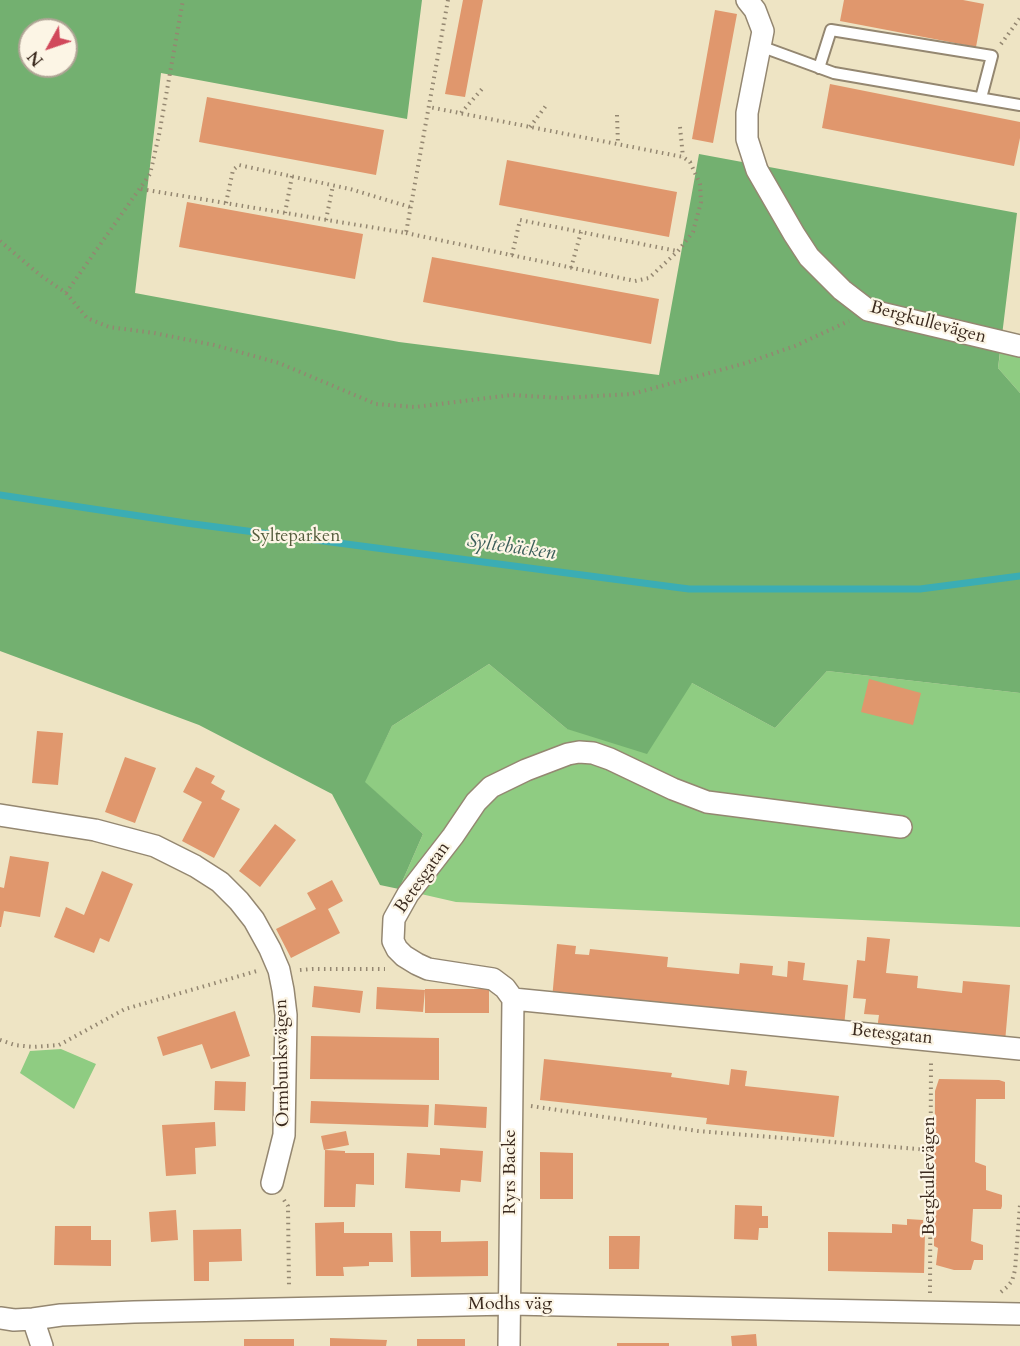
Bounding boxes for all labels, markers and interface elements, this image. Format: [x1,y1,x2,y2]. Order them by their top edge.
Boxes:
north arrow [18,18,78,78]
text: N [23,46,49,71]
street label: Bergkullevägen [868,297,988,349]
park label: Sylteparken [252,526,340,548]
water label: Syltebäcken [465,530,557,566]
street label: Betesgatan [391,838,455,918]
street label: Ormbunksvägen [271,999,295,1127]
street label: Betesgatan [850,1020,934,1050]
street label: Bergkullevägen [919,1116,941,1236]
street label: Ryrs Backe [500,1129,522,1215]
street label: Modhs väg [468,1294,552,1316]

